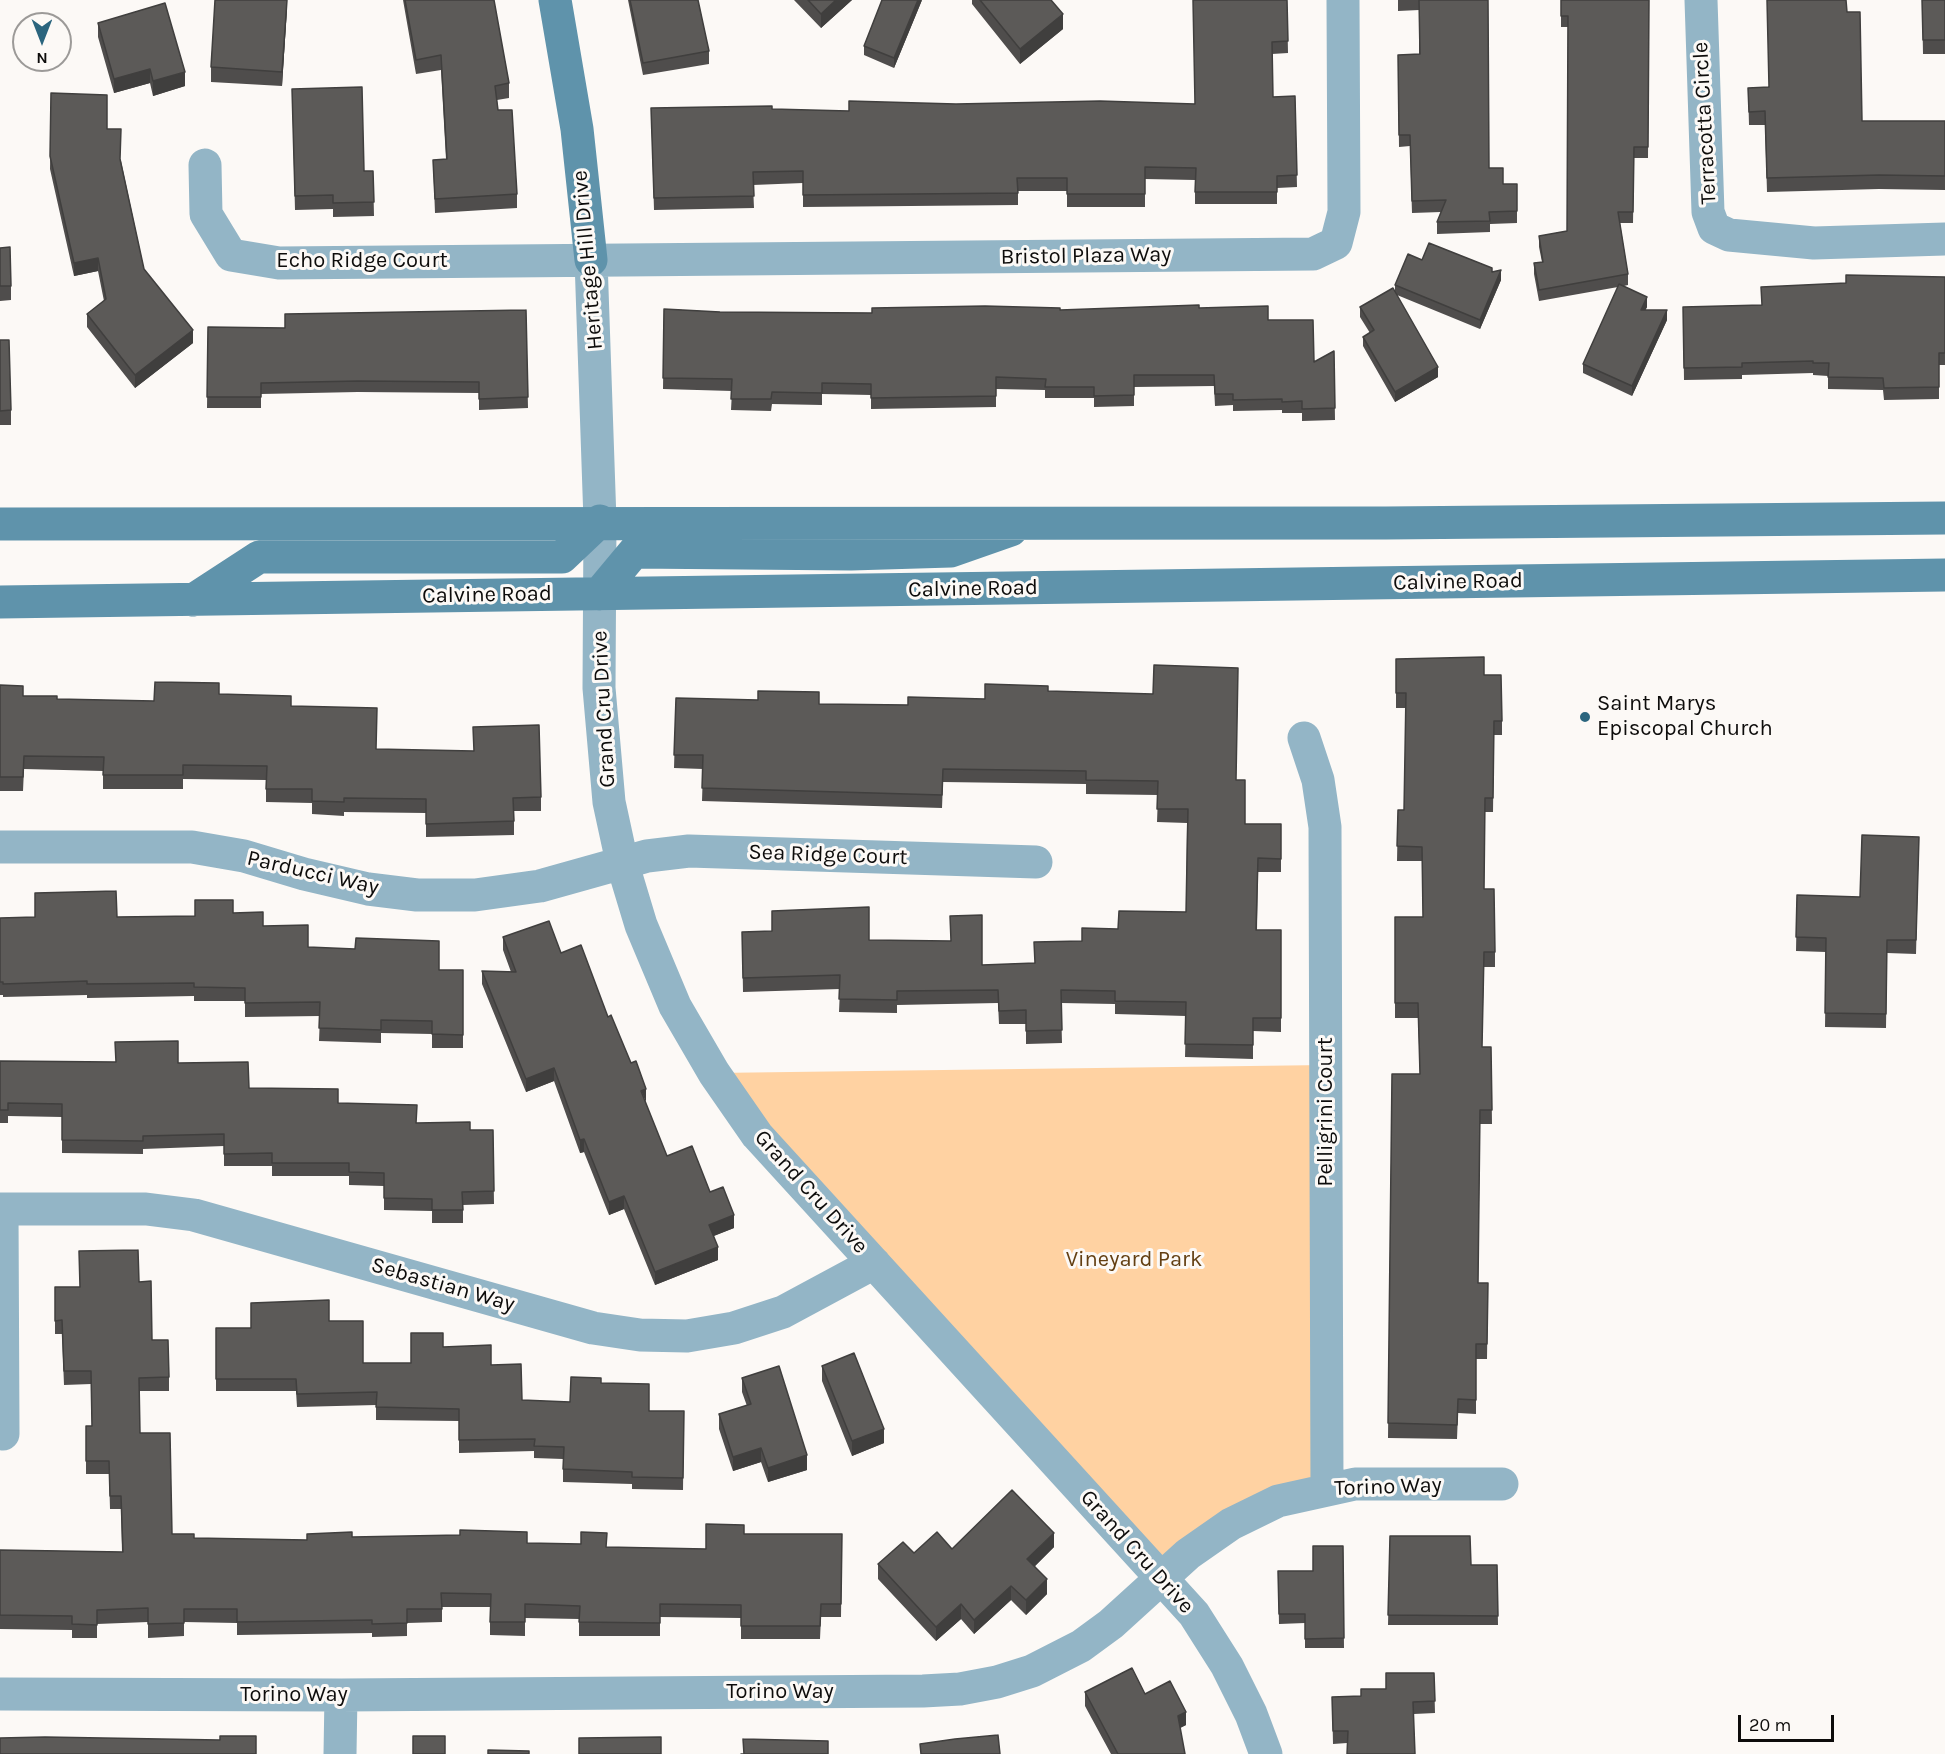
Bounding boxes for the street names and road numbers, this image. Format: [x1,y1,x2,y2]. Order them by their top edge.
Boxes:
street label: Terracotta Circle [1688,41,1722,205]
street label: Heritage Hill Drive [567,169,609,351]
street label: Bristol Plaza Way [1000,241,1172,271]
street label: Echo Ridge Court [276,248,448,274]
street label: Calvine Road [1393,568,1523,596]
street label: Calvine Road [908,575,1038,603]
street label: Calvine Road [422,581,552,609]
street label: Grand Cru Drive [587,630,621,788]
street label: Sea Ridge Court [748,839,908,871]
street label: Parducci Way [245,845,381,901]
street label: Pelligrini Court [1313,1037,1339,1187]
street label: Grand Cru Drive [749,1125,873,1259]
street label: Sebastian Way [368,1252,518,1318]
street label: Torino Way [1334,1472,1442,1502]
street label: Grand Cru Drive [1075,1485,1199,1619]
street label: Torino Way [726,1679,834,1705]
street label: Torino Way [240,1682,348,1708]

